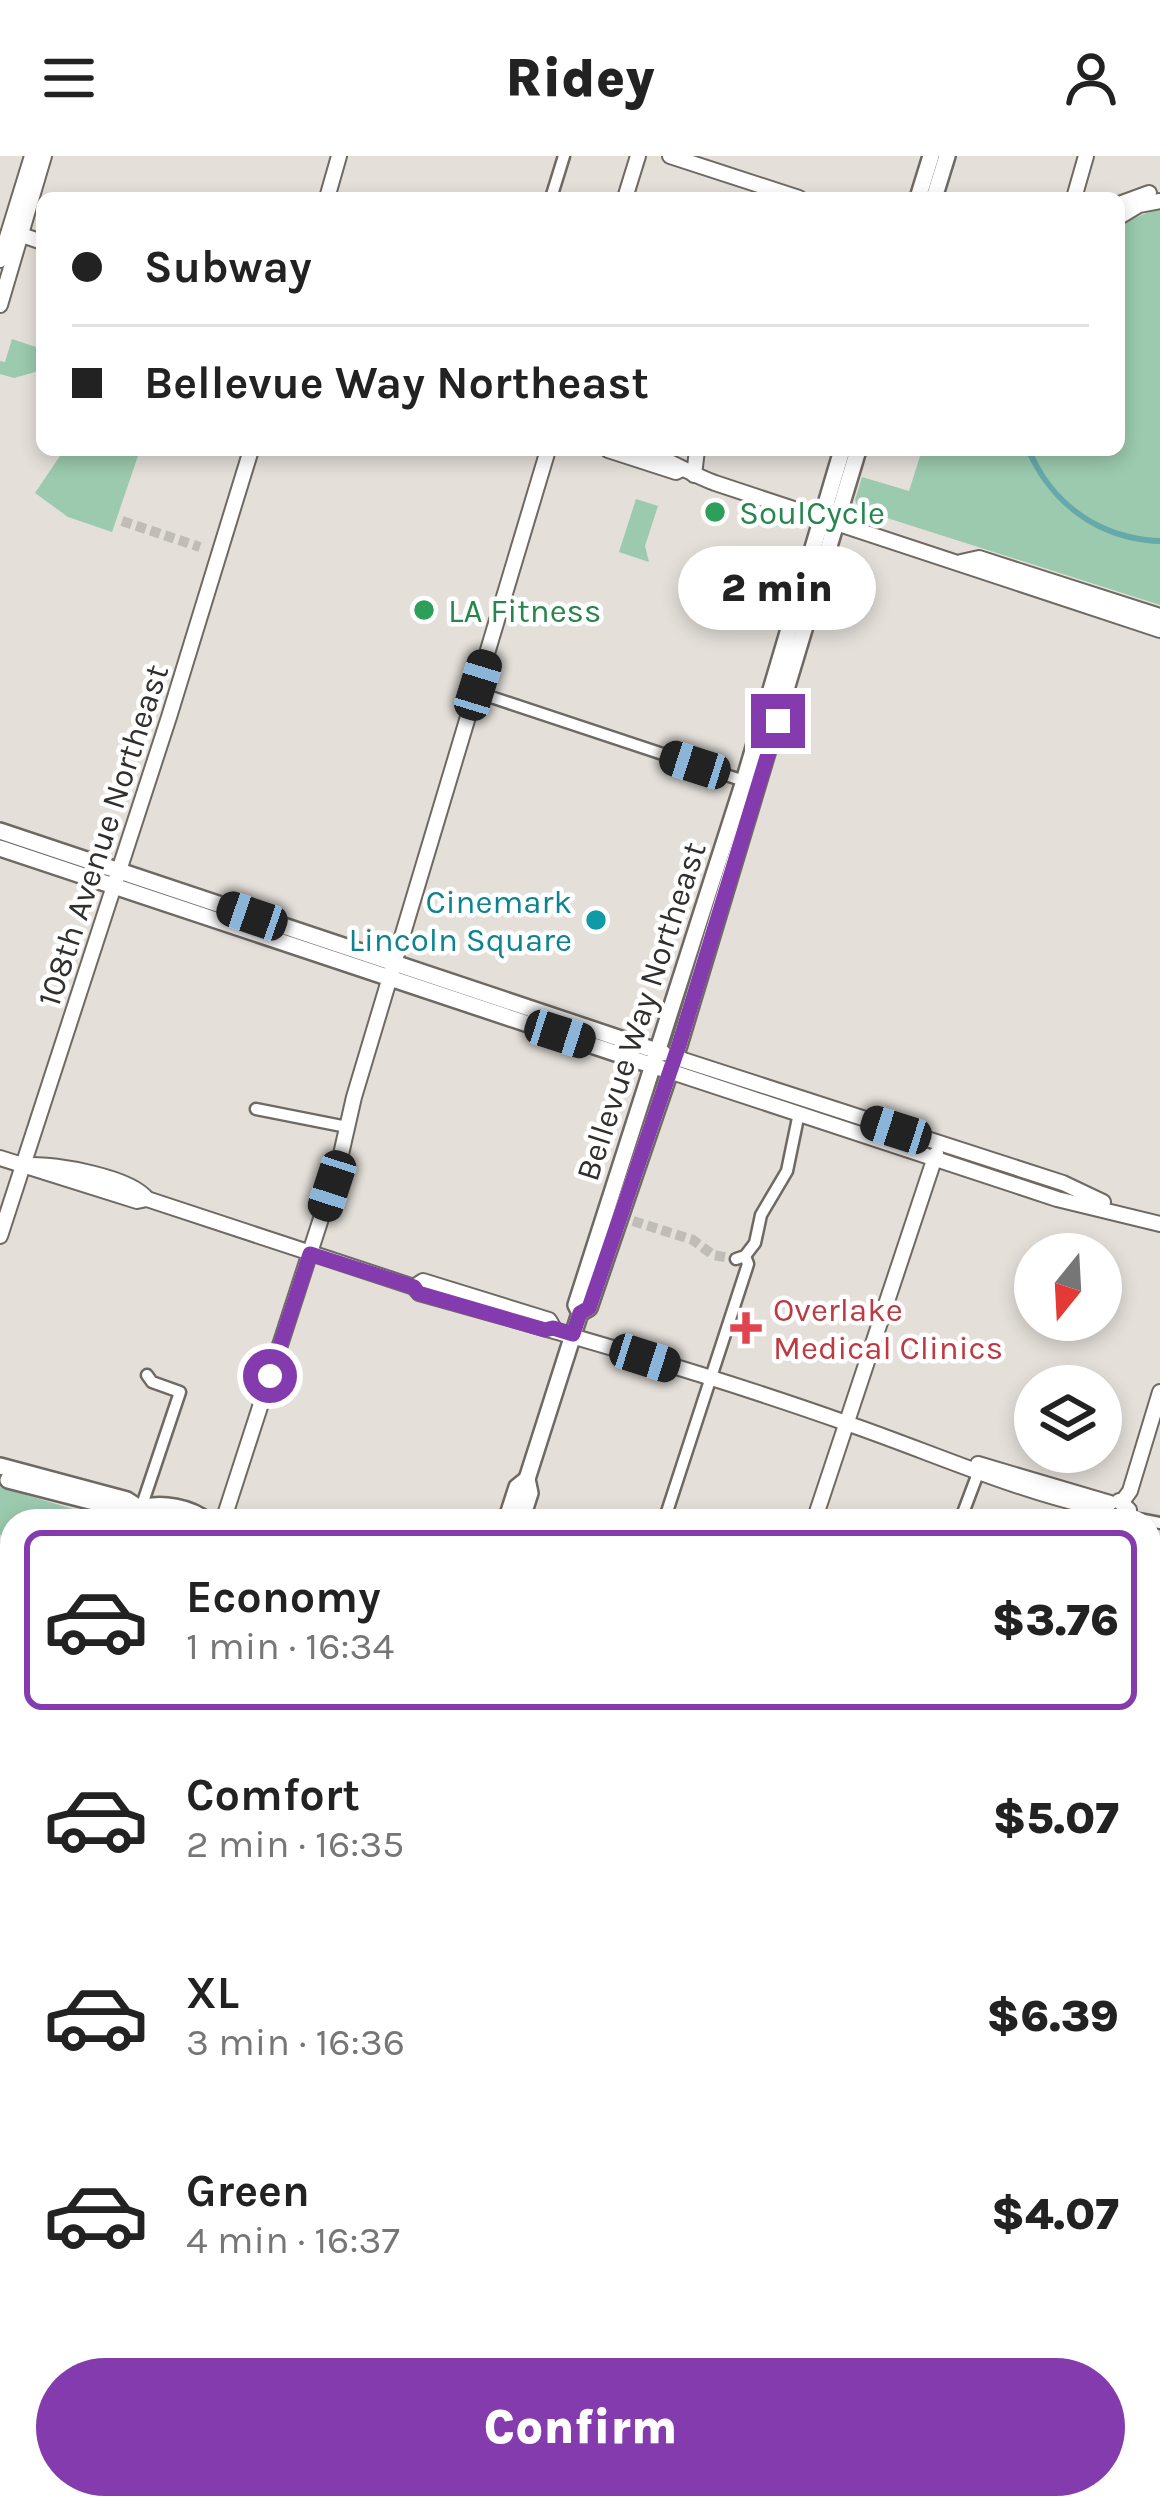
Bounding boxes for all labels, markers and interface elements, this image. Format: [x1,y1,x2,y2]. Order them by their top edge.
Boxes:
icon: menu [36,45,102,111]
icon: person [1058,45,1124,111]
text: Ridey [505,46,655,110]
text: Subway [144,241,312,293]
text: Bellevue Way Northeast [144,357,649,409]
place label: SoulCycle [739,494,885,532]
marker: SoulCycle [702,499,728,525]
callout: 2 min [679,547,877,631]
text: 2 min [721,565,833,611]
place label: LA Fitness [448,592,601,630]
marker: LA Fitness [411,597,437,623]
car [450,645,506,725]
street label: 108th Avenue Northeast [30,660,176,1011]
route end [751,694,805,748]
car [655,737,735,793]
street label: Bellevue Way Northeast [568,837,714,1185]
place label: Cinemark Lincoln Square [349,883,572,959]
car [212,887,292,945]
marker: Cinemark Lincoln Square [583,907,609,933]
car [520,1006,600,1062]
car [856,1102,936,1158]
car [304,1146,360,1226]
north arrow [1014,1233,1122,1341]
map controls [1014,1233,1122,1473]
place label: Overlake Medical Clinics [773,1291,1003,1367]
marker: Overlake Medical Clinics [730,1312,762,1344]
car [605,1330,685,1386]
route start [243,1349,297,1403]
button: layers [1014,1365,1122,1473]
icon: car [42,1566,150,1674]
text: Economy [186,1571,381,1623]
text: $3.76 [992,1594,1119,1646]
text: 1 min · 16:34 [186,1623,394,1669]
icon: car [42,1764,150,1872]
text: Comfort [186,1769,360,1821]
text: $5.07 [993,1792,1119,1844]
text: 2 min · 16:35 [186,1821,404,1867]
icon: car [42,1962,150,2070]
text: XL [186,1967,239,2019]
text: $6.39 [987,1990,1119,2042]
text: 3 min · 16:36 [186,2019,405,2065]
icon: car [42,2160,150,2268]
text: Green [186,2165,310,2217]
text: $4.07 [991,2188,1119,2240]
text: 4 min · 16:37 [186,2217,400,2263]
button: Confirm [36,2358,1125,2496]

